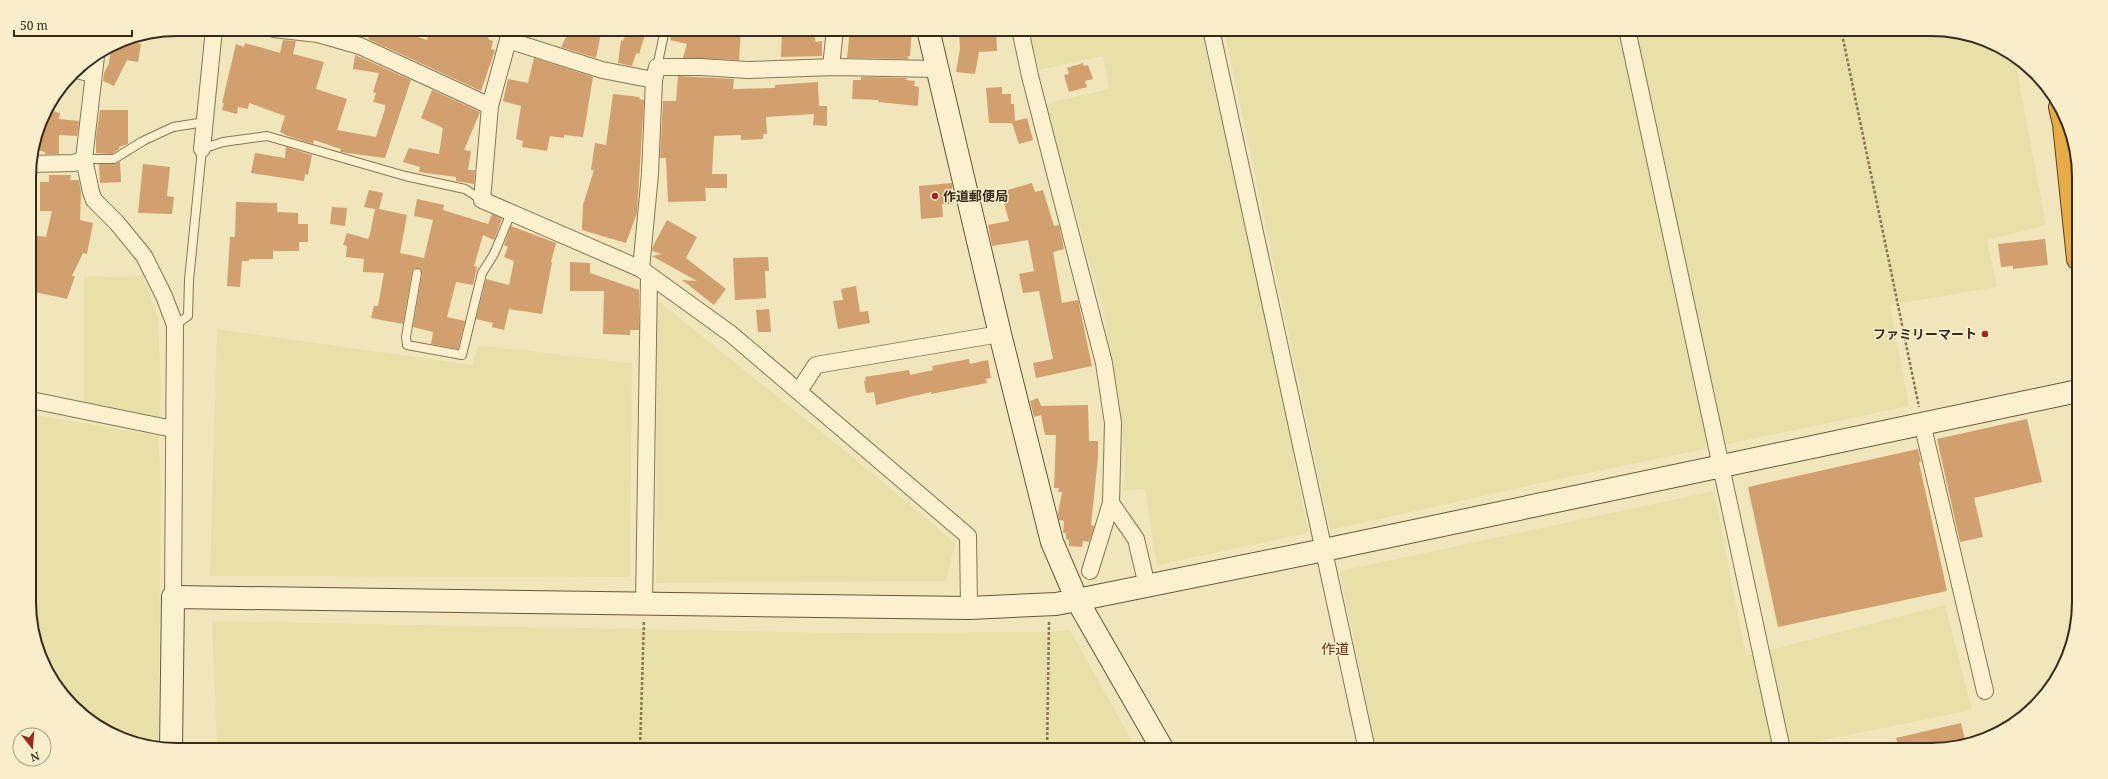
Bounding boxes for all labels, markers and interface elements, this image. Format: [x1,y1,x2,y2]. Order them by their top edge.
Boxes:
scale bar [14,12,132,38]
text: 50 m [20,17,48,34]
place label: 作道郵便局 [943,187,1008,205]
marker: 作道郵便局 [930,191,940,201]
place label: ファミリーマート [1873,325,1977,343]
marker: ファミリーマート [1980,329,1990,339]
district label: 作道 [1321,639,1349,658]
north arrow [12,727,52,767]
text: N [28,749,41,766]

